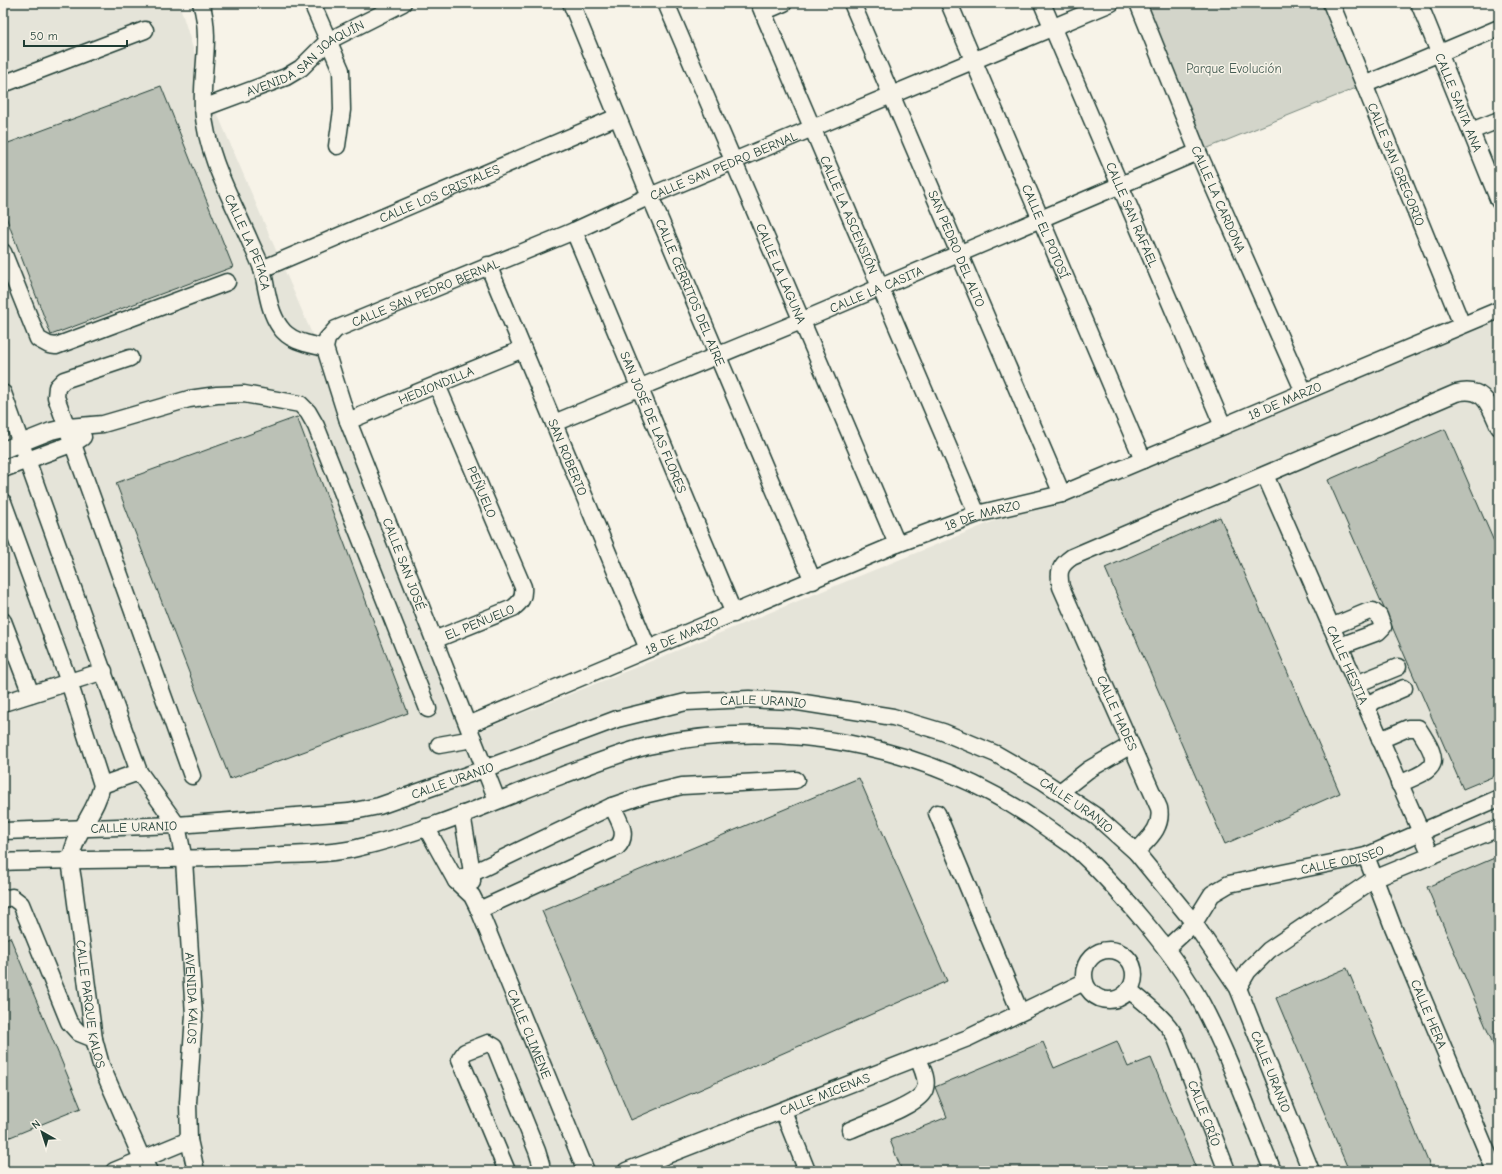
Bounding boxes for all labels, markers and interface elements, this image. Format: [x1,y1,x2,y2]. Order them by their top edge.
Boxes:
street label: AVENIDA SAN JOAQUÍN [244,17,366,99]
scale bar [24,22,127,48]
text: 50 m [30,29,58,43]
street label: CALLE SANTA ANA [1432,51,1486,154]
park label: Parque Evolución [1186,61,1282,76]
street label: CALLE SAN GREGORIO [1365,100,1428,228]
street label: CALLE SAN PEDRO BERNAL [647,128,800,203]
street label: CALLE LA CARDONA [1189,143,1249,255]
street label: CALLE LA ASCENSIÓN [817,153,881,276]
street label: CALLE SAN RAFAEL [1103,160,1162,270]
street label: CALLE LOS CRISTALES [377,161,502,225]
street label: CALLE EL POTOSÍ [1019,182,1073,281]
street label: SAN PEDRO DEL ALTO [925,188,989,309]
street label: CALLE LA PETACA [222,192,274,292]
street label: CALLE CERRITOS DEL AIRE [653,216,729,368]
street label: CALLE LA LAGUNA [753,221,810,326]
street label: CALLE SAN PEDRO BERNAL [349,255,502,329]
street label: CALLE LA CASITA [827,262,926,315]
street label: SAN JOSÉ DE LAS FLORES [618,349,690,495]
street label: HEDIONDILLA [396,362,476,407]
street label: 18 DE MARZO [1246,378,1324,422]
street label: SAN ROBERTO [545,416,591,498]
street label: PEÑUELO [464,463,501,520]
street label: 18 DE MARZO [942,497,1022,533]
street label: CALLE SAN JOSÉ [379,515,429,612]
street label: EL PEÑUELO [442,601,516,642]
street label: 18 DE MARZO [643,613,721,657]
street label: CALLE HESTIA [1324,623,1372,707]
street label: CALLE HADES [1094,673,1140,753]
street label: CALLE URANIO [720,691,808,711]
street label: CALLE URANIO [409,759,496,802]
street label: CALLE URANIO [1037,774,1117,836]
street label: CALLE URANIO [90,817,177,835]
street label: CALLE ODISEO [1299,842,1386,877]
street label: CALLE PARQUE KALOS [73,939,109,1070]
street label: AVENIDA KALOS [182,952,202,1045]
street label: CALLE HERA [1408,977,1450,1051]
street label: CALLE CLIMENE [505,987,555,1081]
street label: CALLE URANIO [1248,1028,1294,1114]
street label: CALLE MICENAS [777,1069,872,1118]
street label: CALLE CRÍO [1185,1078,1224,1148]
north arrow [22,1112,62,1152]
text: N [29,1117,43,1132]

